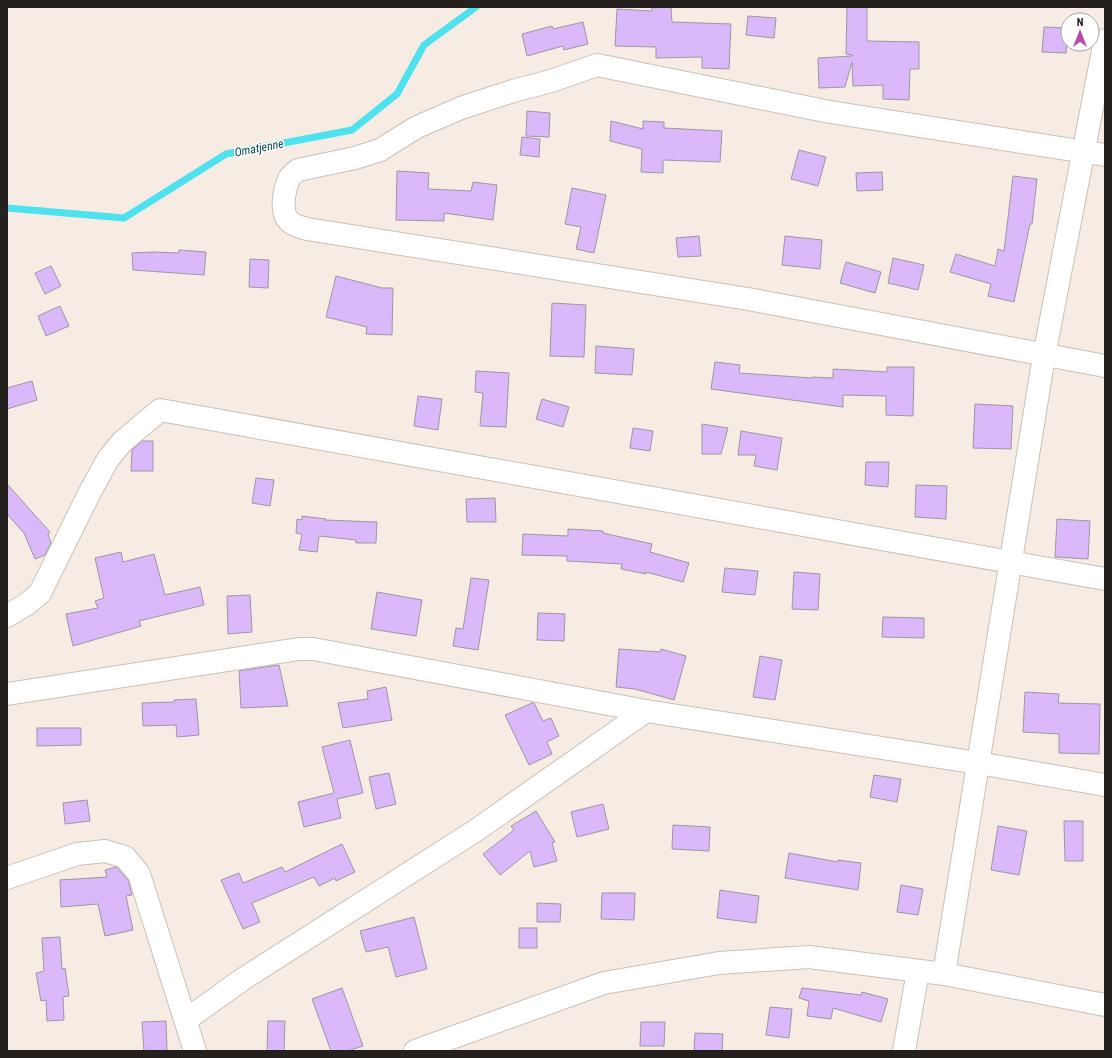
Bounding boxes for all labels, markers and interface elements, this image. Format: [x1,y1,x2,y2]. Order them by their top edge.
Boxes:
north arrow [1060,12,1100,52]
text: N [1077,16,1084,29]
water label: Omatjenne [233,136,285,160]

